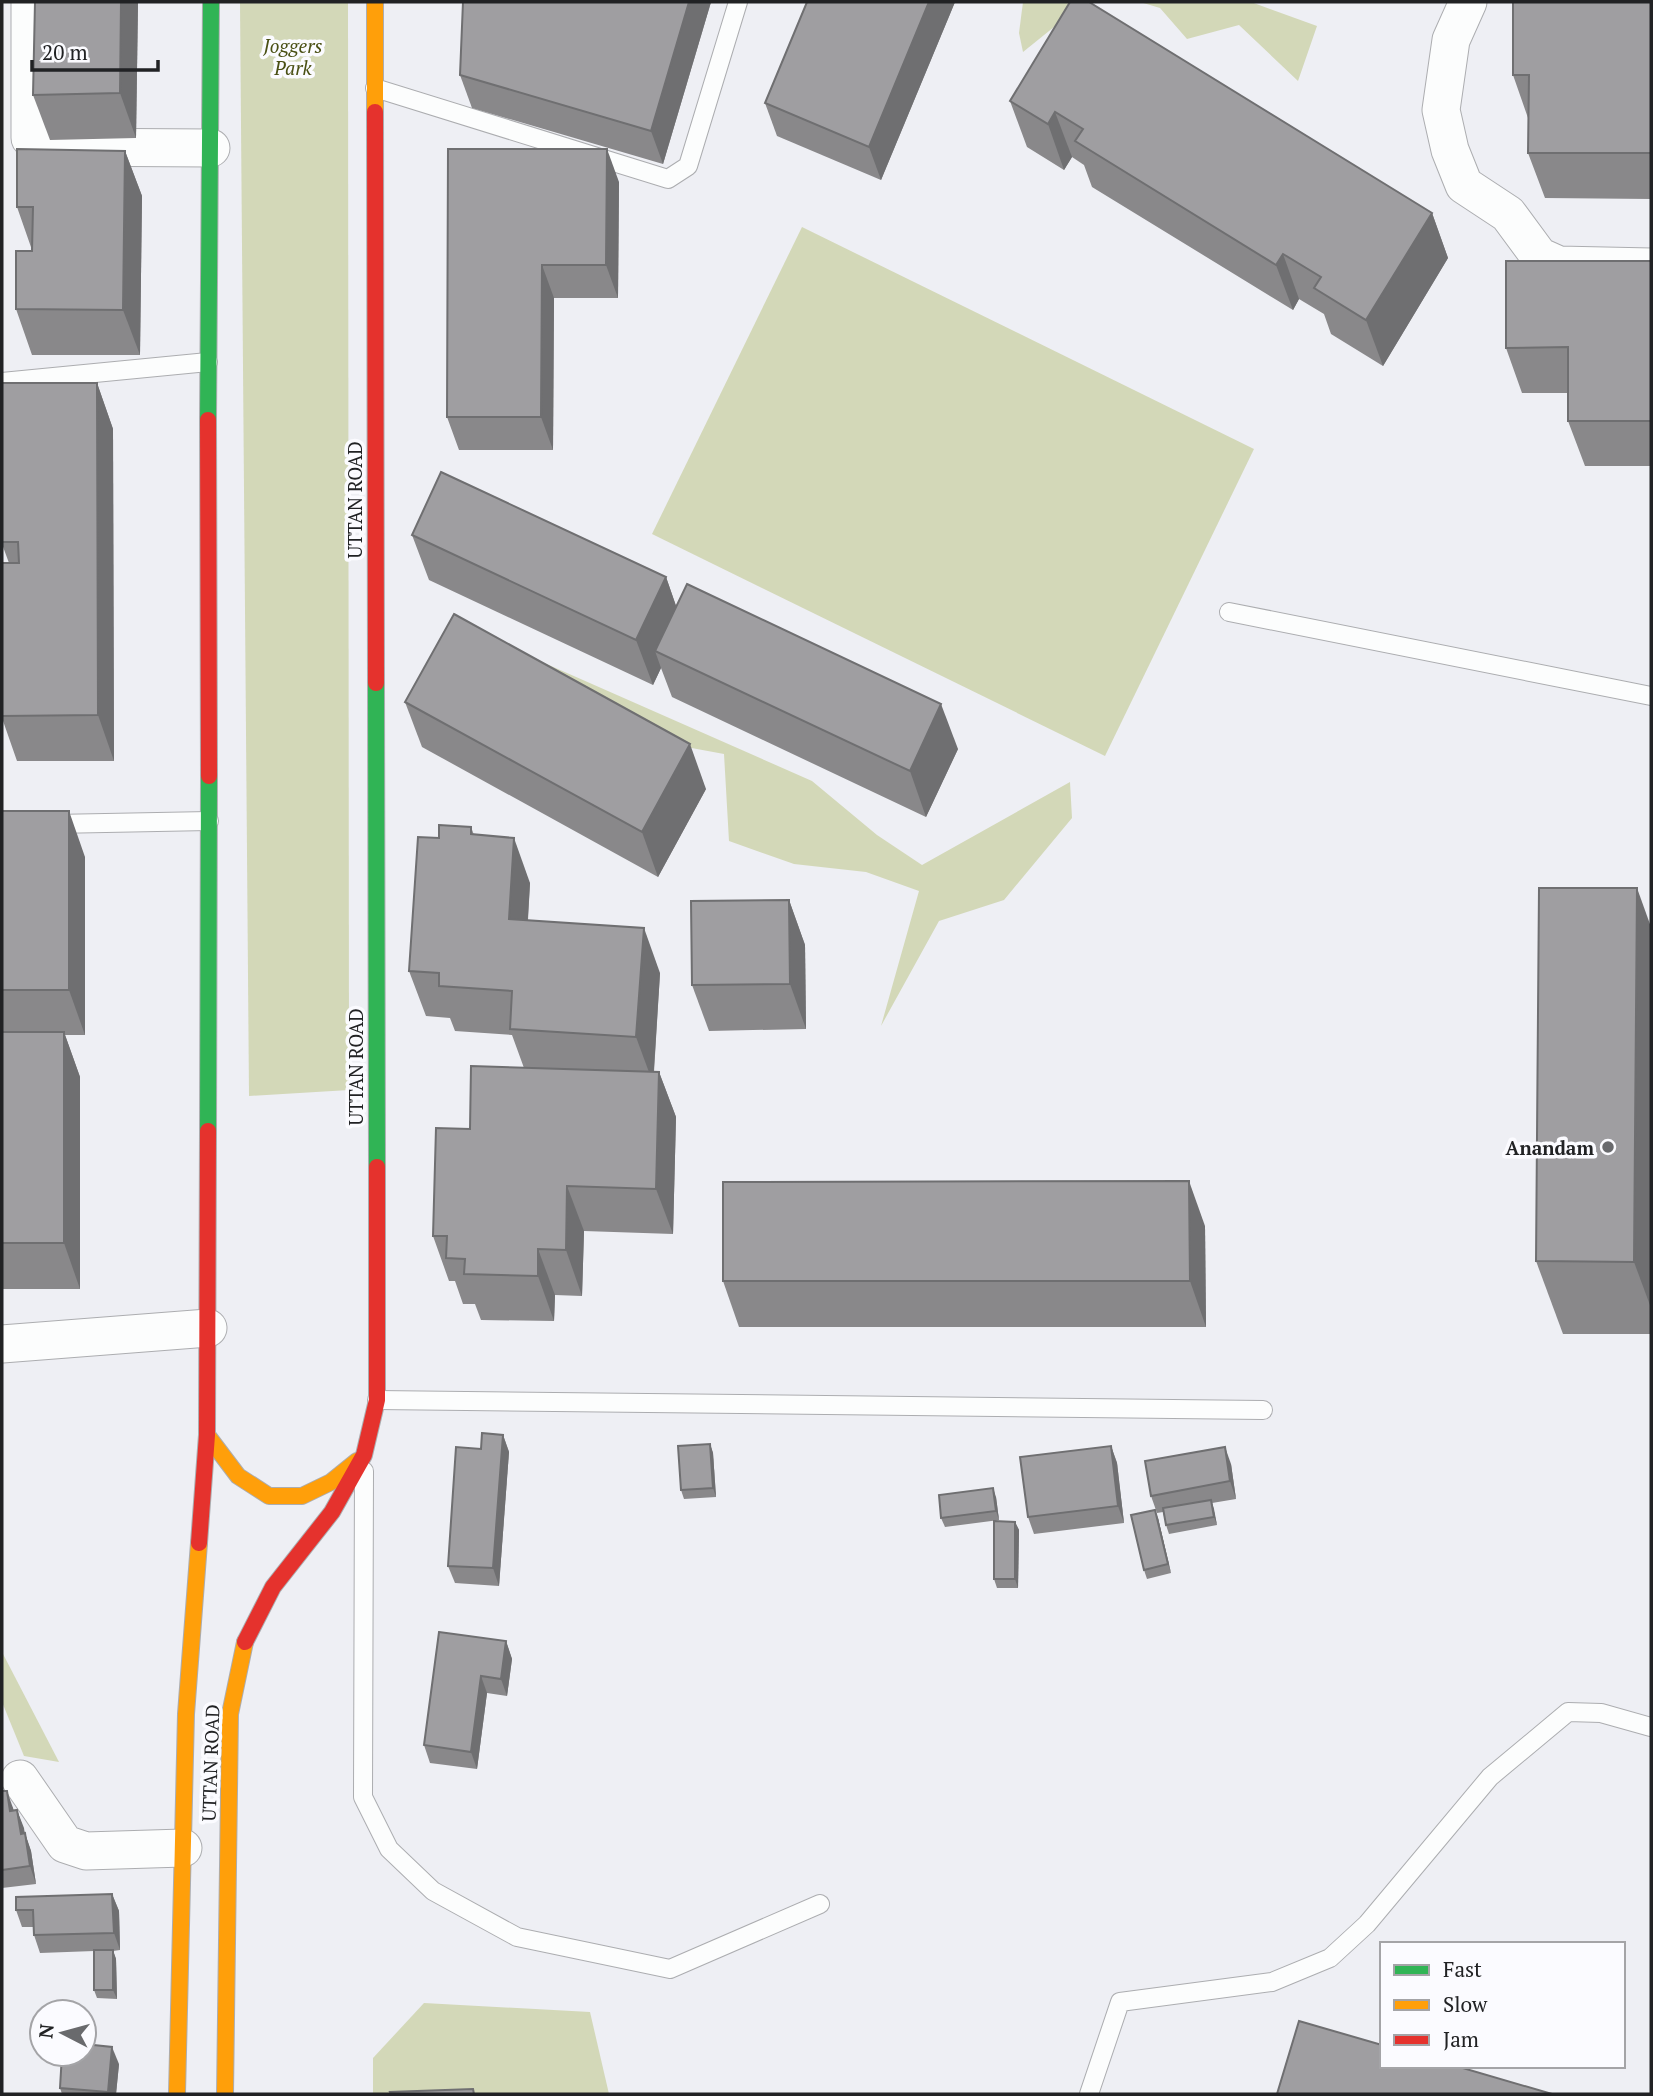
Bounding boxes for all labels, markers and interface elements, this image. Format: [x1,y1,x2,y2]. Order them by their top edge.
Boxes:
scale bar [32,28,158,72]
park label: Joggers Park [263,33,323,80]
text: 20 m [42,38,88,66]
street label: UTTAN ROAD [342,441,367,559]
street label: UTTAN ROAD [343,1008,368,1126]
place label: Anandam [1506,1135,1594,1160]
marker: Anandam [1600,1139,1616,1155]
street label: UTTAN ROAD [195,1704,225,1822]
legend [1380,1942,1625,2068]
text: Fast [1443,1955,1482,1983]
text: Slow [1443,1990,1488,2018]
north arrow [28,1998,98,2068]
text: N [32,2022,59,2040]
text: Jam [1443,2025,1479,2053]

